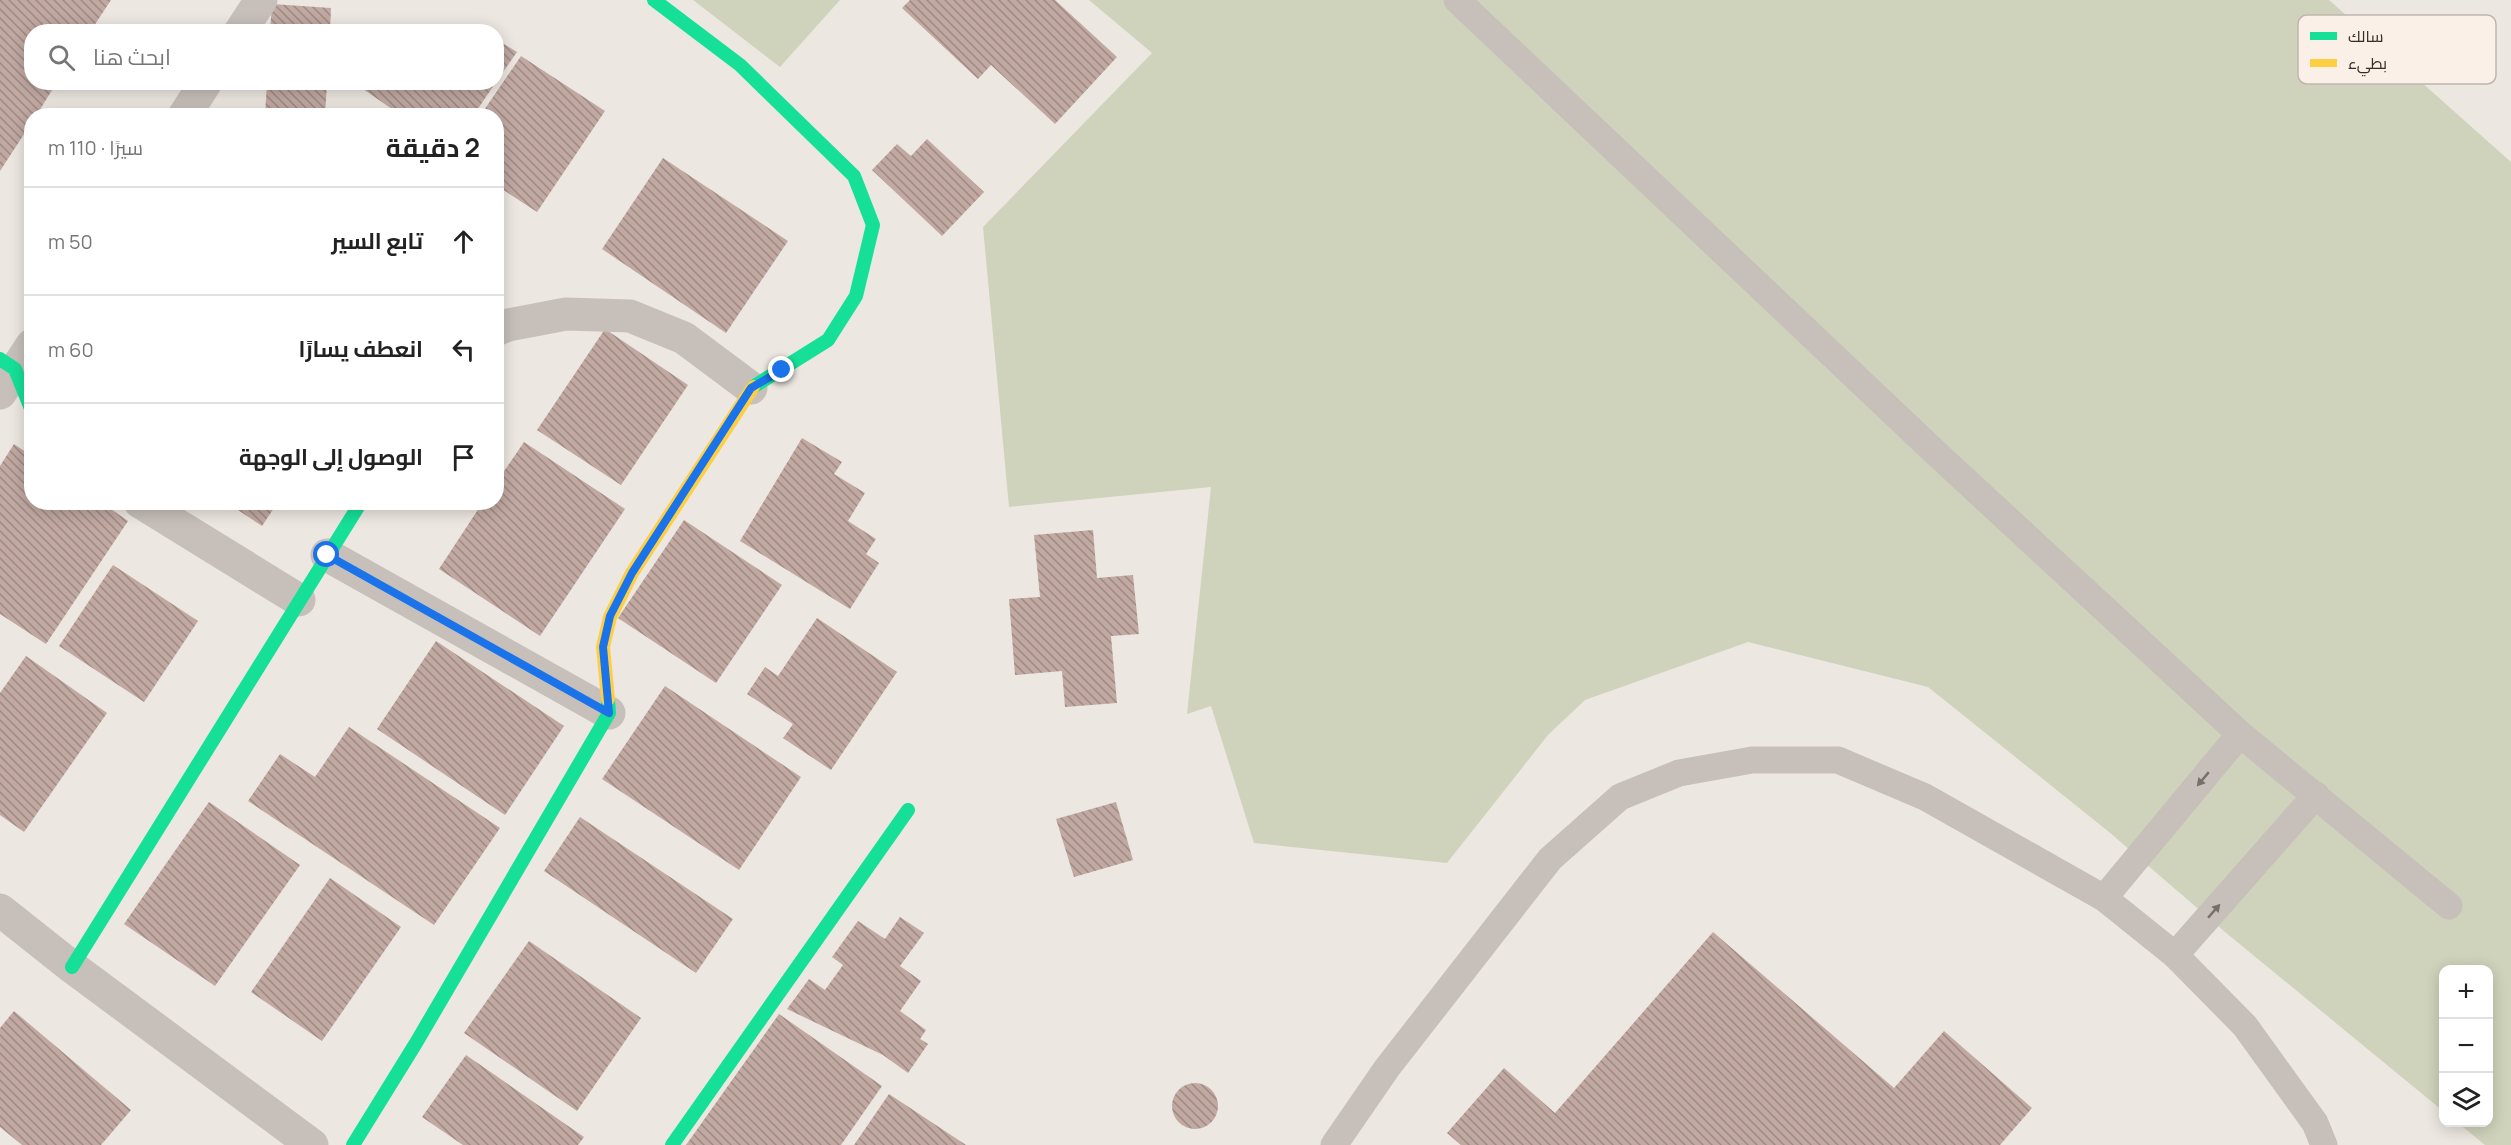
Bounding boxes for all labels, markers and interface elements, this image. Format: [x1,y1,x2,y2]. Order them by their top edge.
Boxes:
legend [2298,15,2496,84]
search box [24,24,504,90]
text: سالك [2348,25,2383,47]
icon: search [45,41,78,74]
text: ابحث هنا [93,42,171,72]
text: بطيء [2348,52,2387,77]
text: 2 دقيقة [386,129,480,165]
text: سيرًا · 110 m [48,134,143,161]
icon: ahead [447,225,480,258]
text: تابع السير [331,226,423,256]
text: 50 m [48,228,93,255]
icon: left [447,333,480,366]
text: انعطف يسارًا [299,334,423,364]
text: 60 m [48,336,94,363]
route end [768,356,794,382]
icon: arrive [447,441,480,474]
text: الوصول إلى الوجهة [239,442,423,472]
route start [313,541,339,567]
one-way arrow [2196,771,2209,787]
one-way arrow [2207,904,2220,919]
map controls [2439,965,2493,1127]
button: + [2439,965,2493,1019]
button: − [2439,1019,2493,1073]
button: layers [2439,1073,2493,1127]

